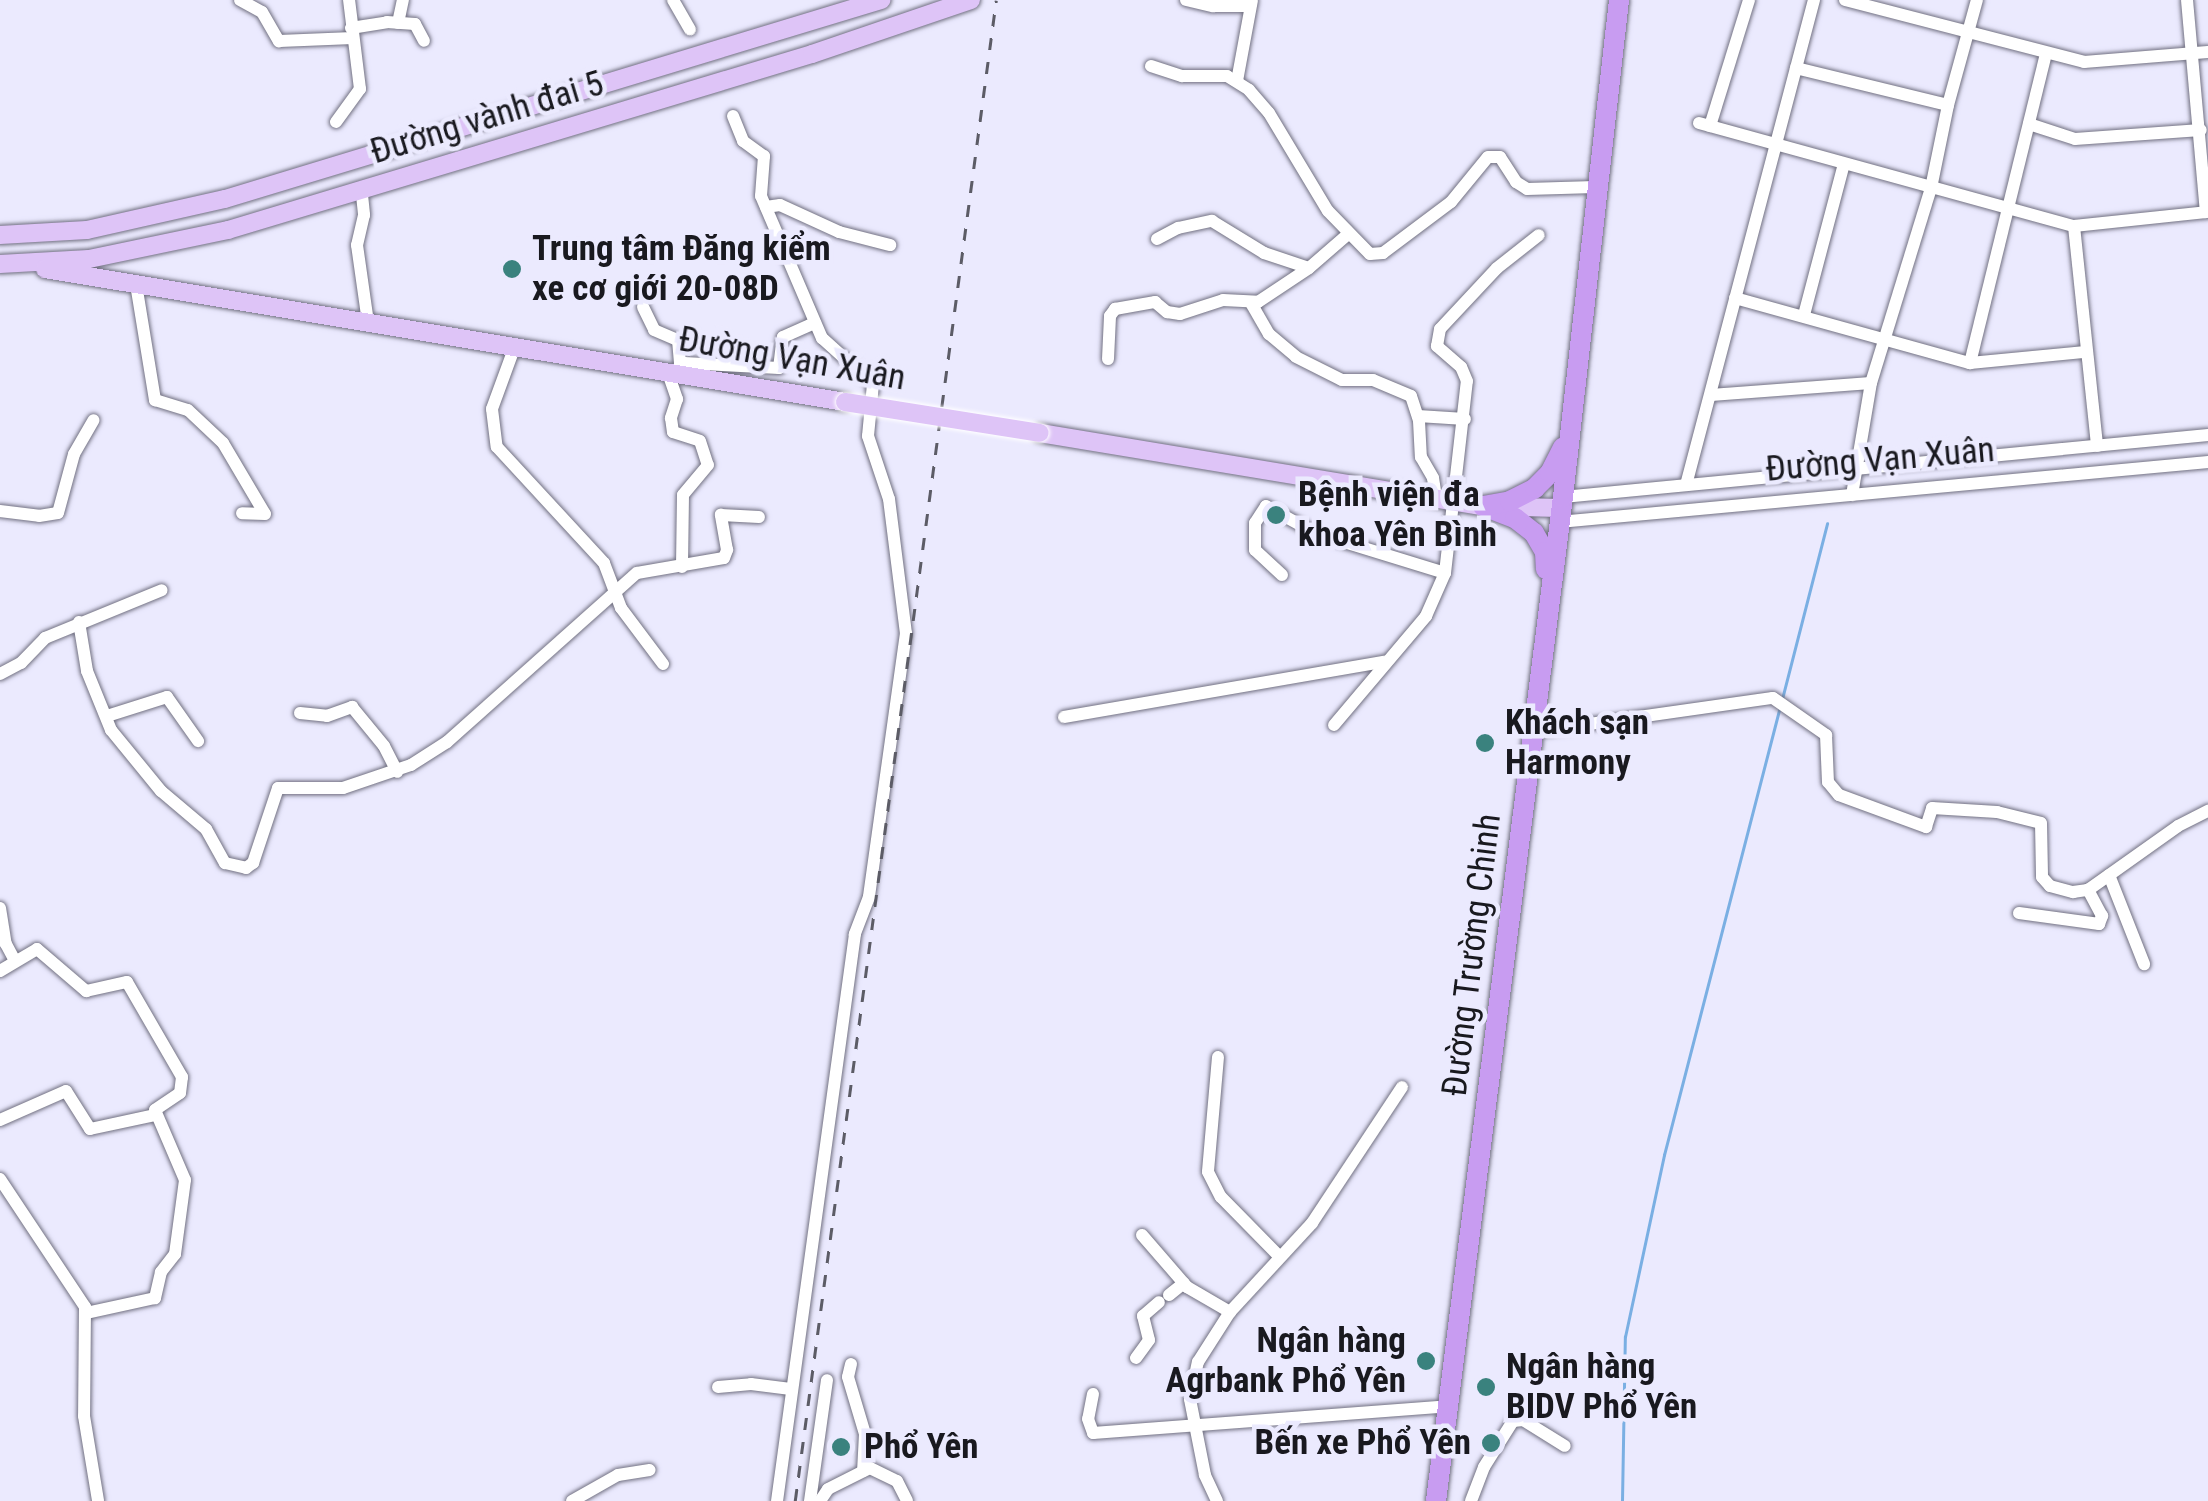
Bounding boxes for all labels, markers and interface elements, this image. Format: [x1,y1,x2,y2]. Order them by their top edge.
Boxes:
street label: Đường vành đai 5 [365,63,609,173]
place label: Trung tâm Đăng kiểm xe cơ giới 20-08D [532,228,831,310]
marker: Trung tâm Đăng kiểm xe cơ giới 20-08D [501,258,523,280]
street label: Đường Vạn Xuân [675,318,909,400]
street label: Đường Vạn Xuân [1764,429,1996,491]
place label: Bệnh viện đa khoa Yên Bình [1298,474,1497,556]
marker: Bệnh viện đa khoa Yên Bình [1263,502,1289,528]
place label: Khách sạn Harmony [1505,702,1649,784]
marker: Khách sạn Harmony [1474,732,1496,754]
street label: Đường Trường Chinh [1434,811,1510,1099]
place label: Ngân hàng Agrbank Phổ Yên [1166,1320,1406,1402]
place label: Ngân hàng BIDV Phổ Yên [1506,1346,1697,1428]
marker: Ngân hàng Agrbank Phổ Yên [1415,1350,1437,1372]
marker: Ngân hàng BIDV Phổ Yên [1475,1376,1497,1398]
place label: Bến xe Phổ Yên [1255,1422,1471,1464]
place label: Phổ Yên [864,1426,978,1468]
marker: Bến xe Phổ Yên [1480,1432,1502,1454]
marker: Phổ Yên [828,1434,854,1460]

